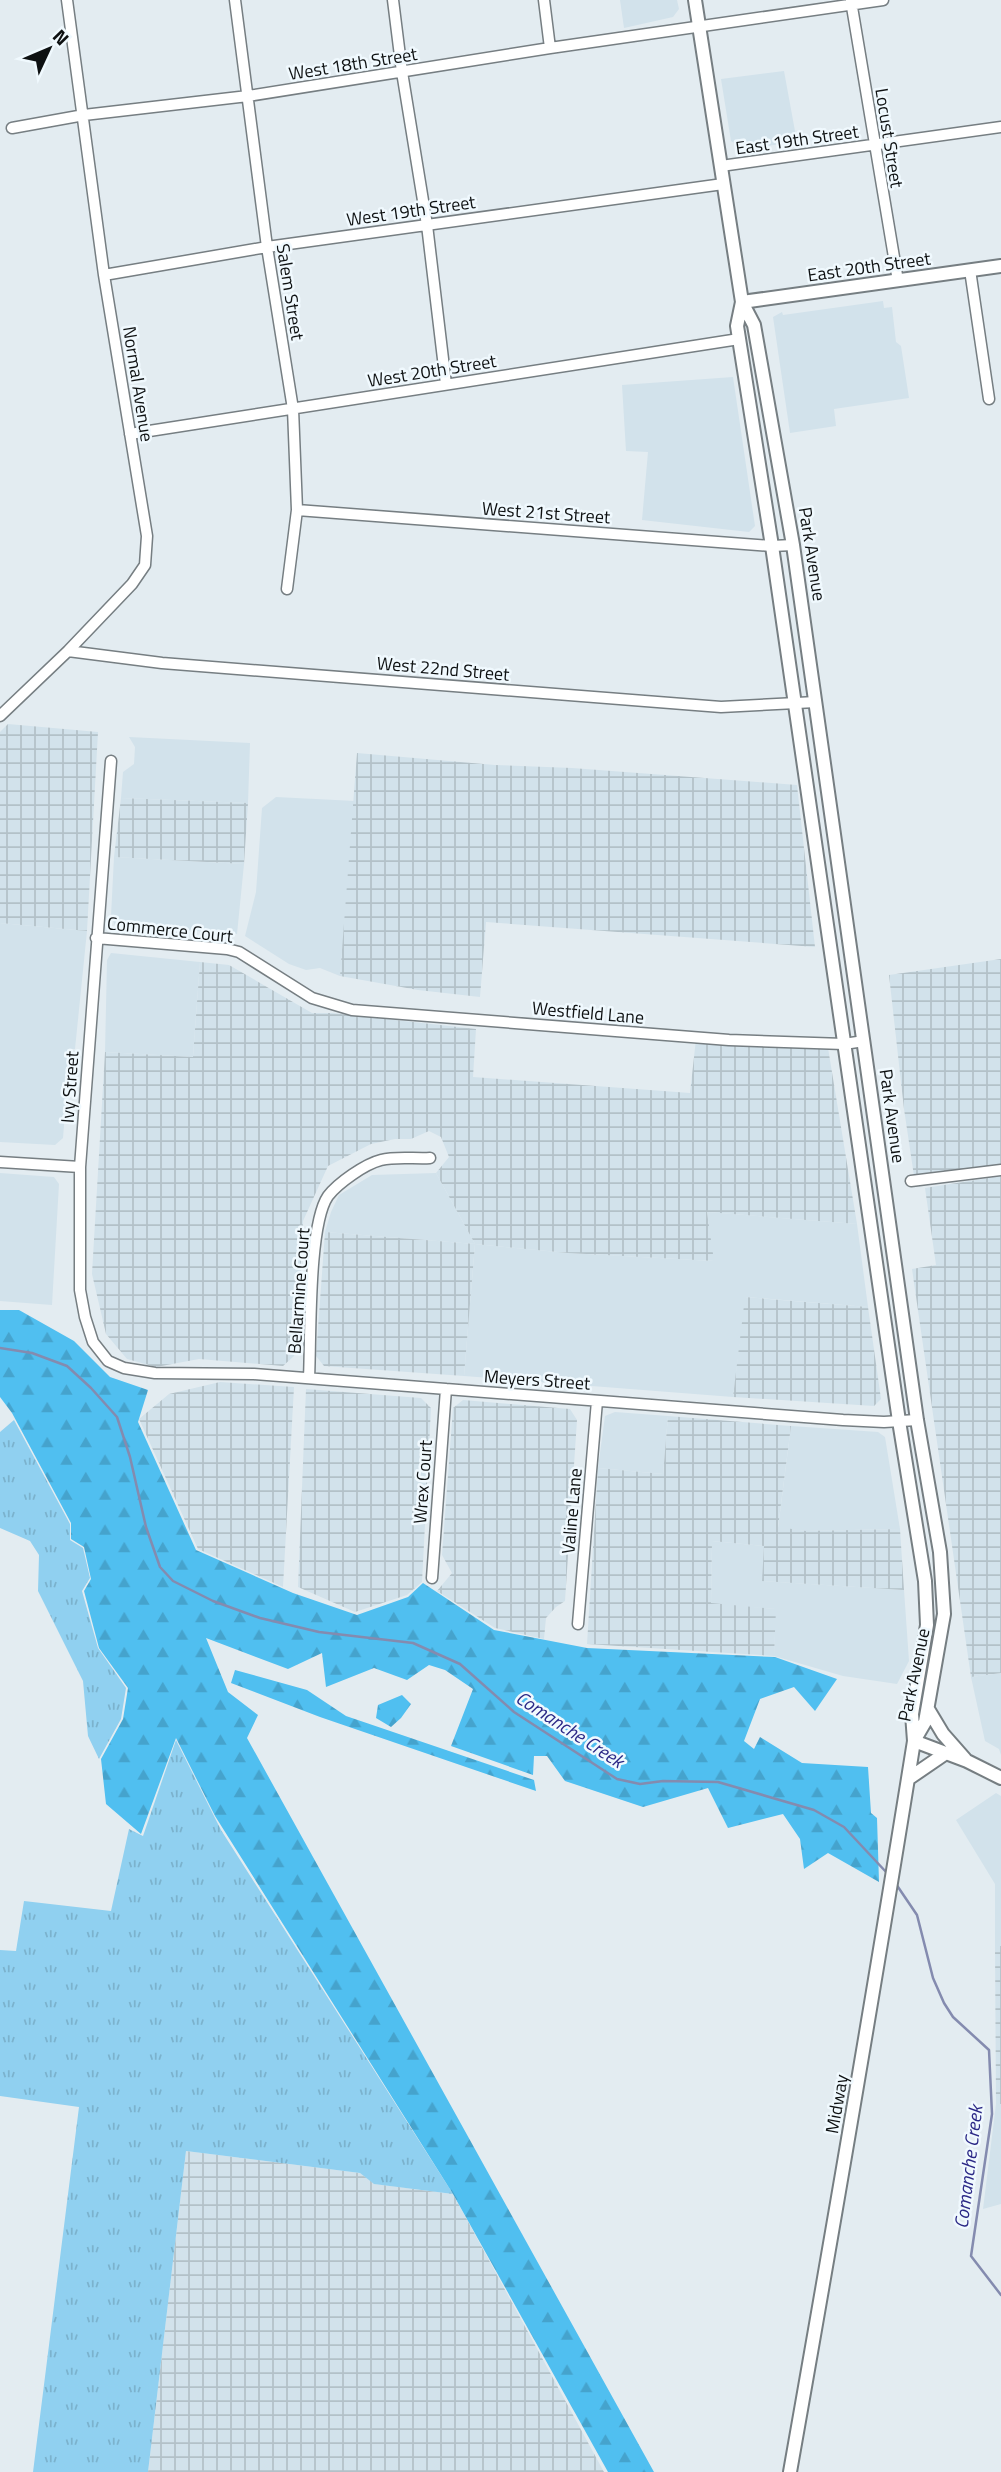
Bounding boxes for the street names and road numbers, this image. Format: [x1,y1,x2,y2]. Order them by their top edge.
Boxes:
street label: West 18th Street [287,40,420,87]
street label: Locust Street [868,86,911,190]
street label: East 19th Street [734,117,861,162]
street label: West 19th Street [345,188,478,233]
street label: Salem Street [270,242,312,343]
street label: East 20th Street [806,244,933,289]
street label: Normal Avenue [116,324,161,443]
street label: West 20th Street [366,347,499,394]
street label: West 21st Street [481,495,612,530]
street label: Park Avenue [792,505,833,603]
street label: West 22nd Street [376,649,511,688]
street label: Commerce Court [106,909,235,950]
street label: Westfield Lane [531,994,645,1031]
street label: Ivy Street [54,1049,86,1124]
street label: Park Avenue [873,1067,912,1165]
street label: Bellarmine Court [281,1226,316,1355]
street label: Meyers Street [483,1362,592,1397]
street label: Wrex Court [406,1438,439,1525]
street label: Valine Lane [554,1467,589,1555]
street label: Park Avenue [890,1626,937,1724]
street label: Midway [818,2072,855,2136]

